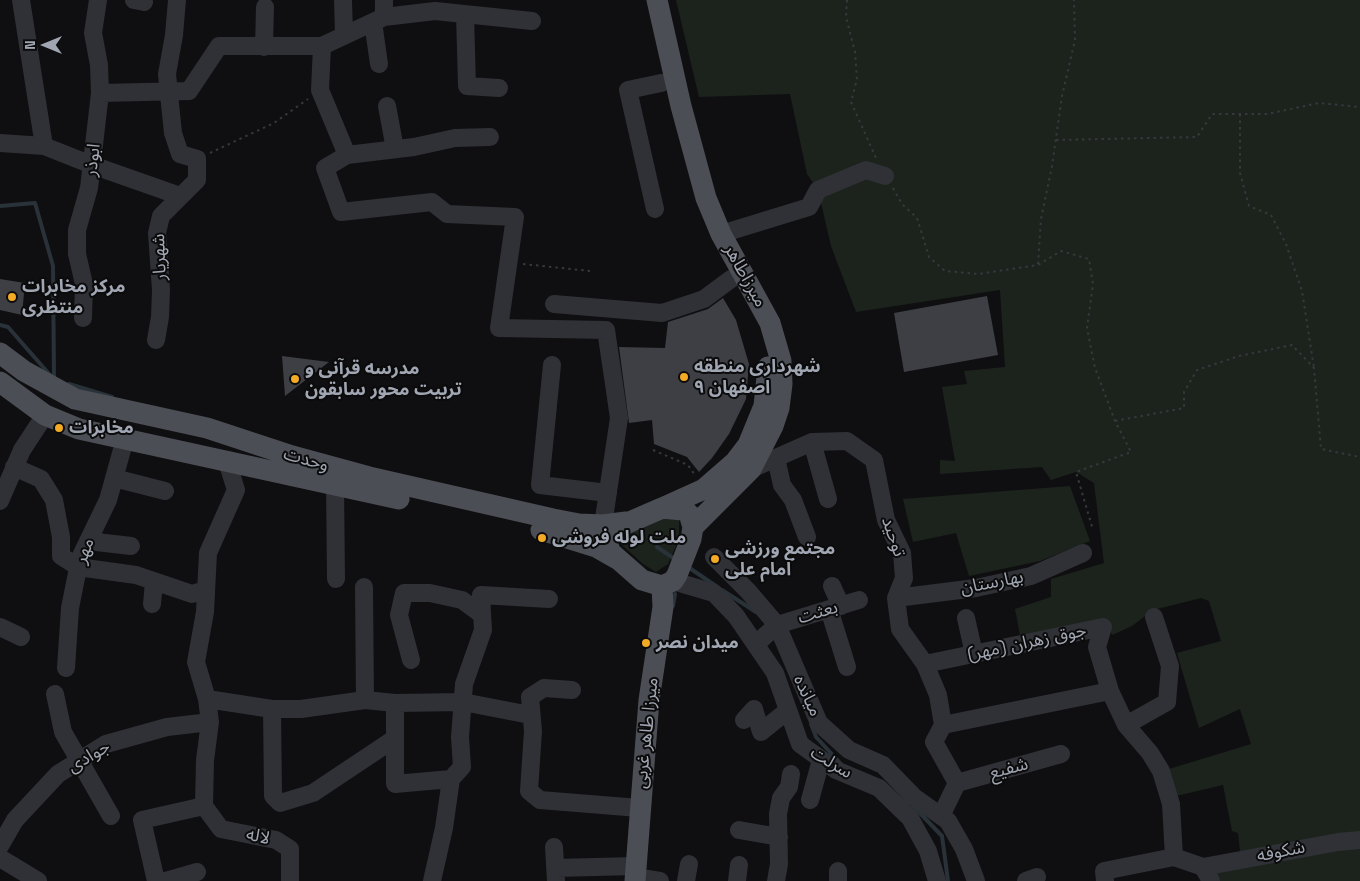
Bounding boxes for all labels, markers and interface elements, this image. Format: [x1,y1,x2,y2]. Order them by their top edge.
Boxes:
north arrow [20,20,70,70]
text: N [21,40,39,50]
street label: ابوذر [80,142,106,178]
street label: شهریار [148,233,172,281]
street label: میرزاطاهر [719,241,771,311]
place label: مرکز مخابرات منتظری [22,276,125,318]
marker: مرکز مخابرات منتظری [6,291,18,303]
place label: شهرداری منطقه ۹ اصفهان [694,356,821,398]
place label: مدرسه قرآنی و تربیت محور سابقون [305,358,462,400]
marker: شهرداری منطقه ۹ اصفهان [678,371,690,383]
marker: مدرسه قرآنی و تربیت محور سابقون [289,373,301,385]
place label: مخابرات [69,417,134,439]
marker: مخابرات [53,422,65,434]
street label: وحدت [281,443,331,477]
street label: توحید [876,514,910,560]
place label: ملت لوله فروشی [552,527,686,549]
marker: ملت لوله فروشی [536,532,548,544]
street label: مهر [70,535,100,567]
place label: مجتمع ورزشی امام علی [725,538,835,580]
marker: مجتمع ورزشی امام علی [709,553,721,565]
street label: بهارستان [959,566,1025,600]
street label: بعثت [795,597,841,629]
street label: جوق زهران (مهر) [966,620,1088,666]
place label: میدان نصر [656,632,739,654]
marker: میدان نصر [640,637,652,649]
street label: میانده [788,672,826,720]
street label: میرزا طاهر غربی [630,676,664,790]
street label: جوادی [64,736,114,778]
street label: سرلت [806,742,856,784]
street label: شفیع [987,753,1031,785]
street label: لاله [244,824,272,850]
street label: شکوفه [1255,837,1307,867]

